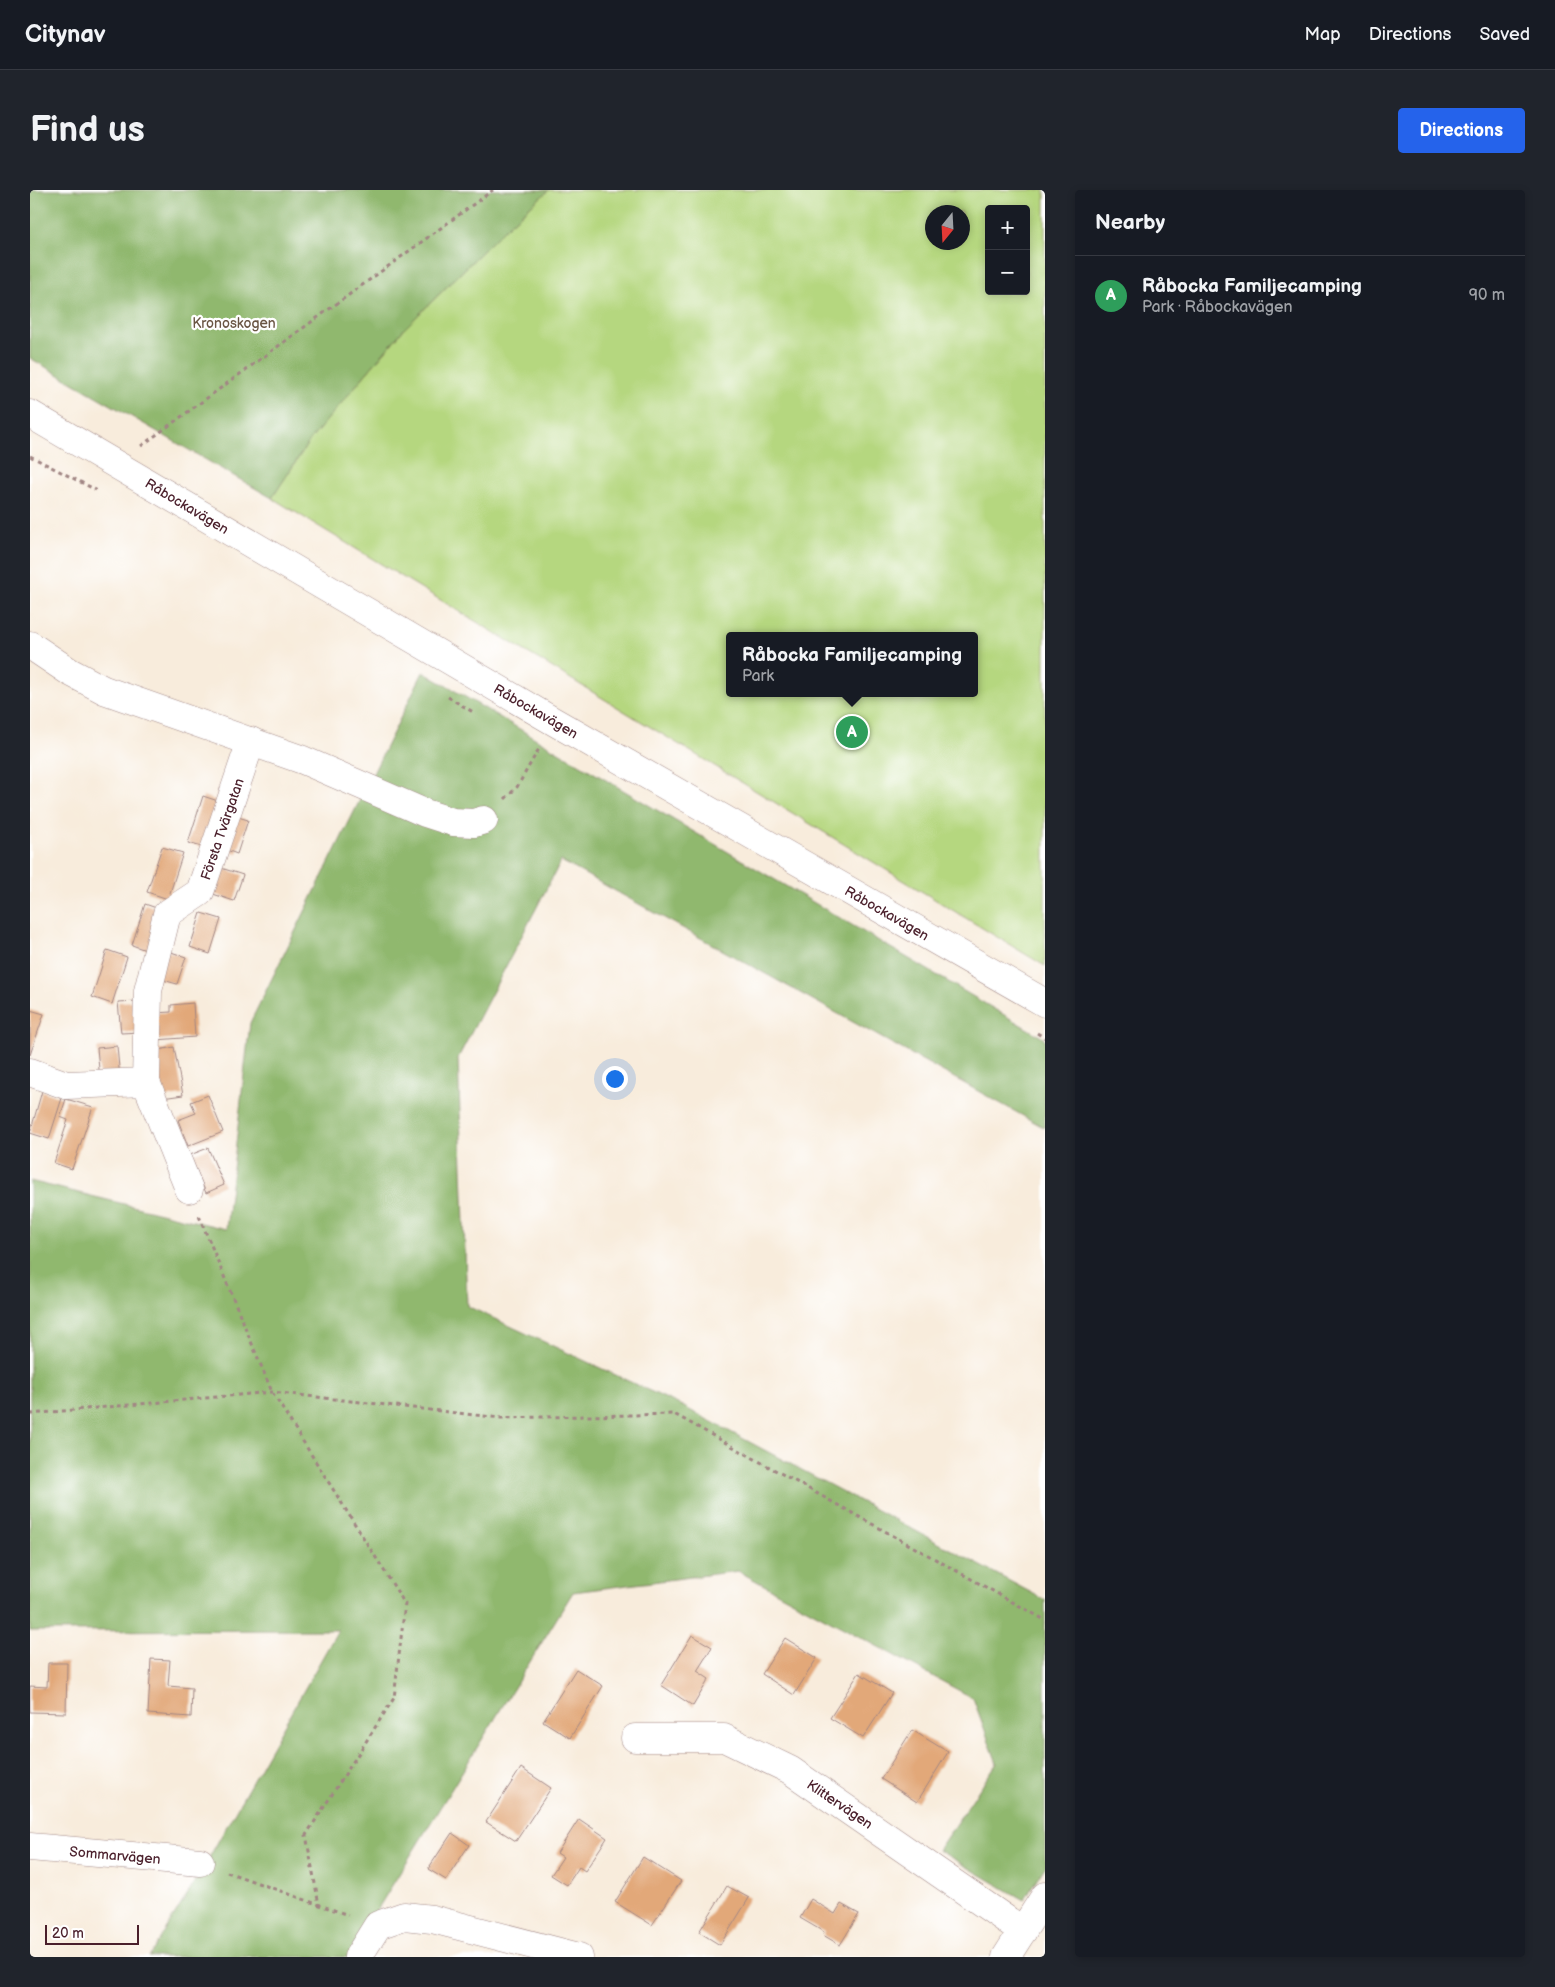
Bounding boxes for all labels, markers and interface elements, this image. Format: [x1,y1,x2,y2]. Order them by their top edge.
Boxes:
text: Citynav [25,20,106,49]
text: Map [1305,24,1341,45]
text: Directions [1369,24,1451,45]
text: Saved [1479,24,1530,45]
button: Directions [1398,108,1525,153]
text: Find us [30,109,145,152]
north arrow [925,205,970,250]
map controls [985,205,1030,295]
button: + [985,205,1030,250]
text: Nearby [1095,210,1165,235]
button: − [985,250,1030,295]
text: Råbocka Familjecamping [1142,275,1362,298]
text: A [1106,286,1116,305]
text: 90 m [1469,286,1505,305]
text: Park · Råbockavägen [1142,298,1293,317]
park label: Kronoskogen [192,315,276,332]
street label: Råbockavägen [142,475,232,538]
popup [726,632,978,697]
text: Råbocka Familjecamping [742,644,962,667]
text: Park [742,667,774,686]
street label: Råbockavägen [491,680,581,742]
pin: A [836,713,868,751]
street label: Första Tvärgatan [197,776,248,882]
street label: Råbockavägen [842,882,932,944]
your location [602,1066,628,1092]
street label: Klittervägen [804,1776,876,1833]
street label: Sommarvägen [69,1843,161,1868]
scale bar [45,1922,139,1945]
text: 20 m [52,1925,84,1942]

